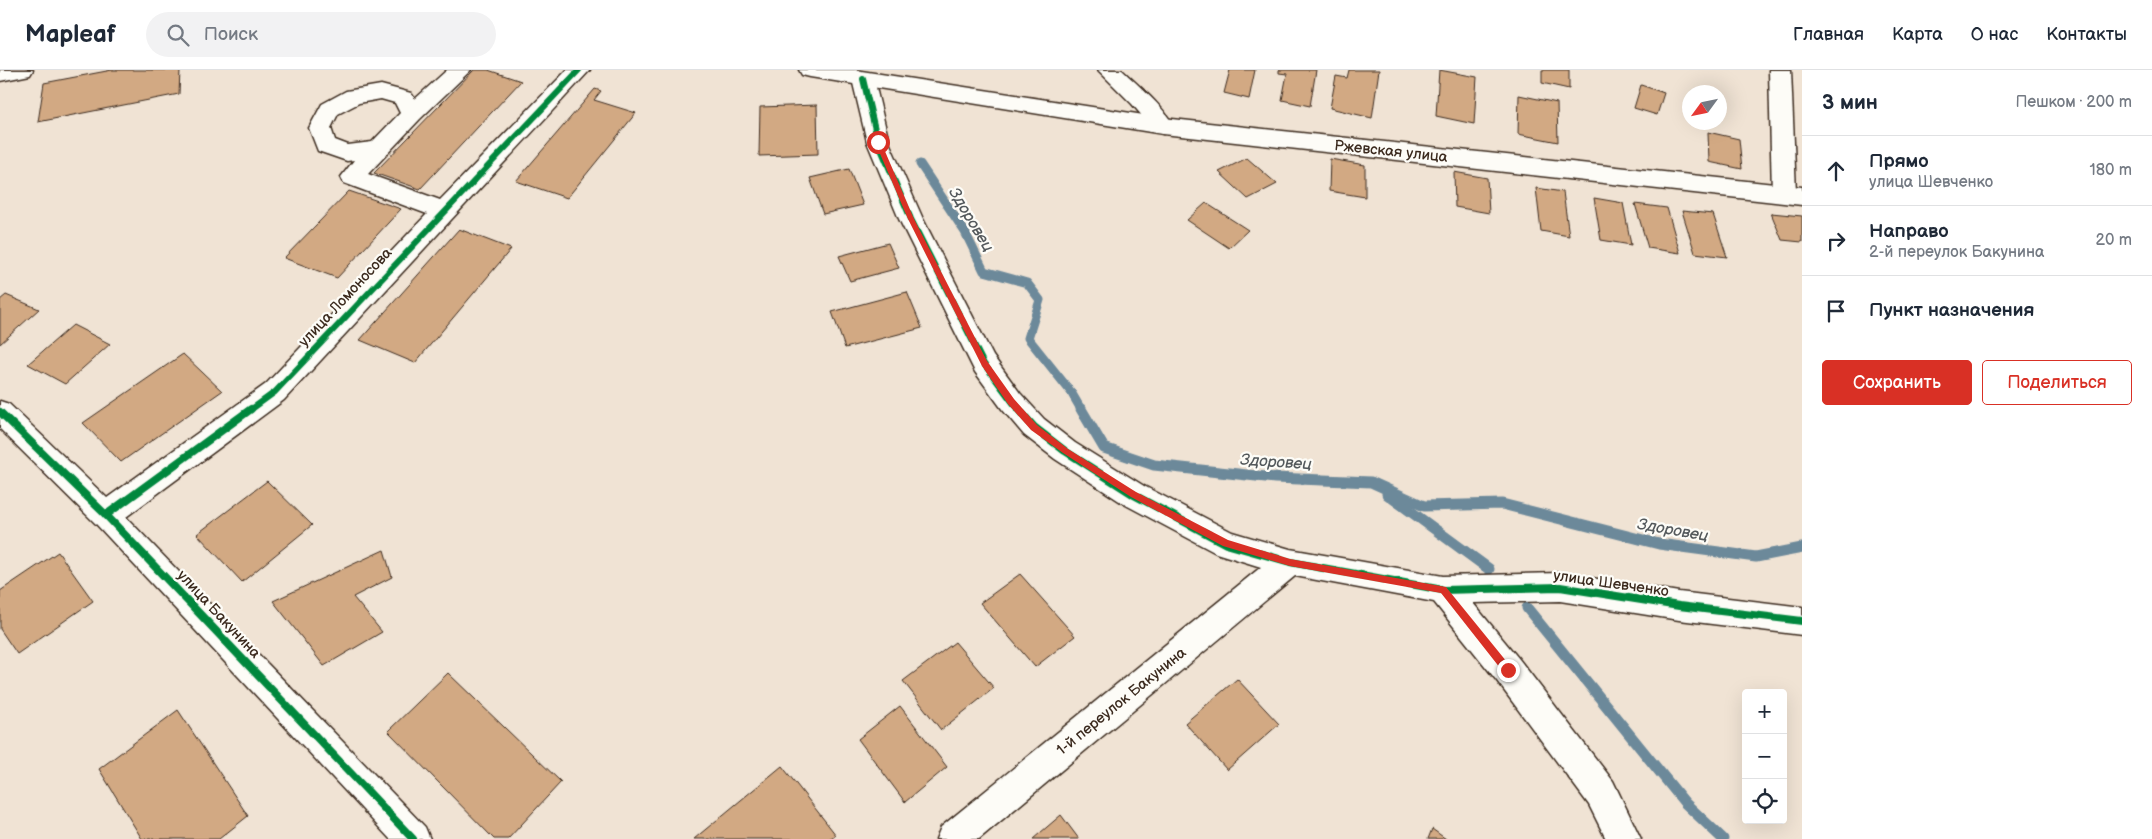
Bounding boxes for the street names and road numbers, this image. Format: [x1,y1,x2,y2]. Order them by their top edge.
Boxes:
street label: Ржевская улица [1333,136,1449,167]
street label: улица Ломоносова [294,244,396,351]
street label: улица Бакунина [173,566,265,663]
street label: улица Шевченко [1552,566,1670,601]
street label: 1-й переулок Бакунина [1053,643,1190,760]

